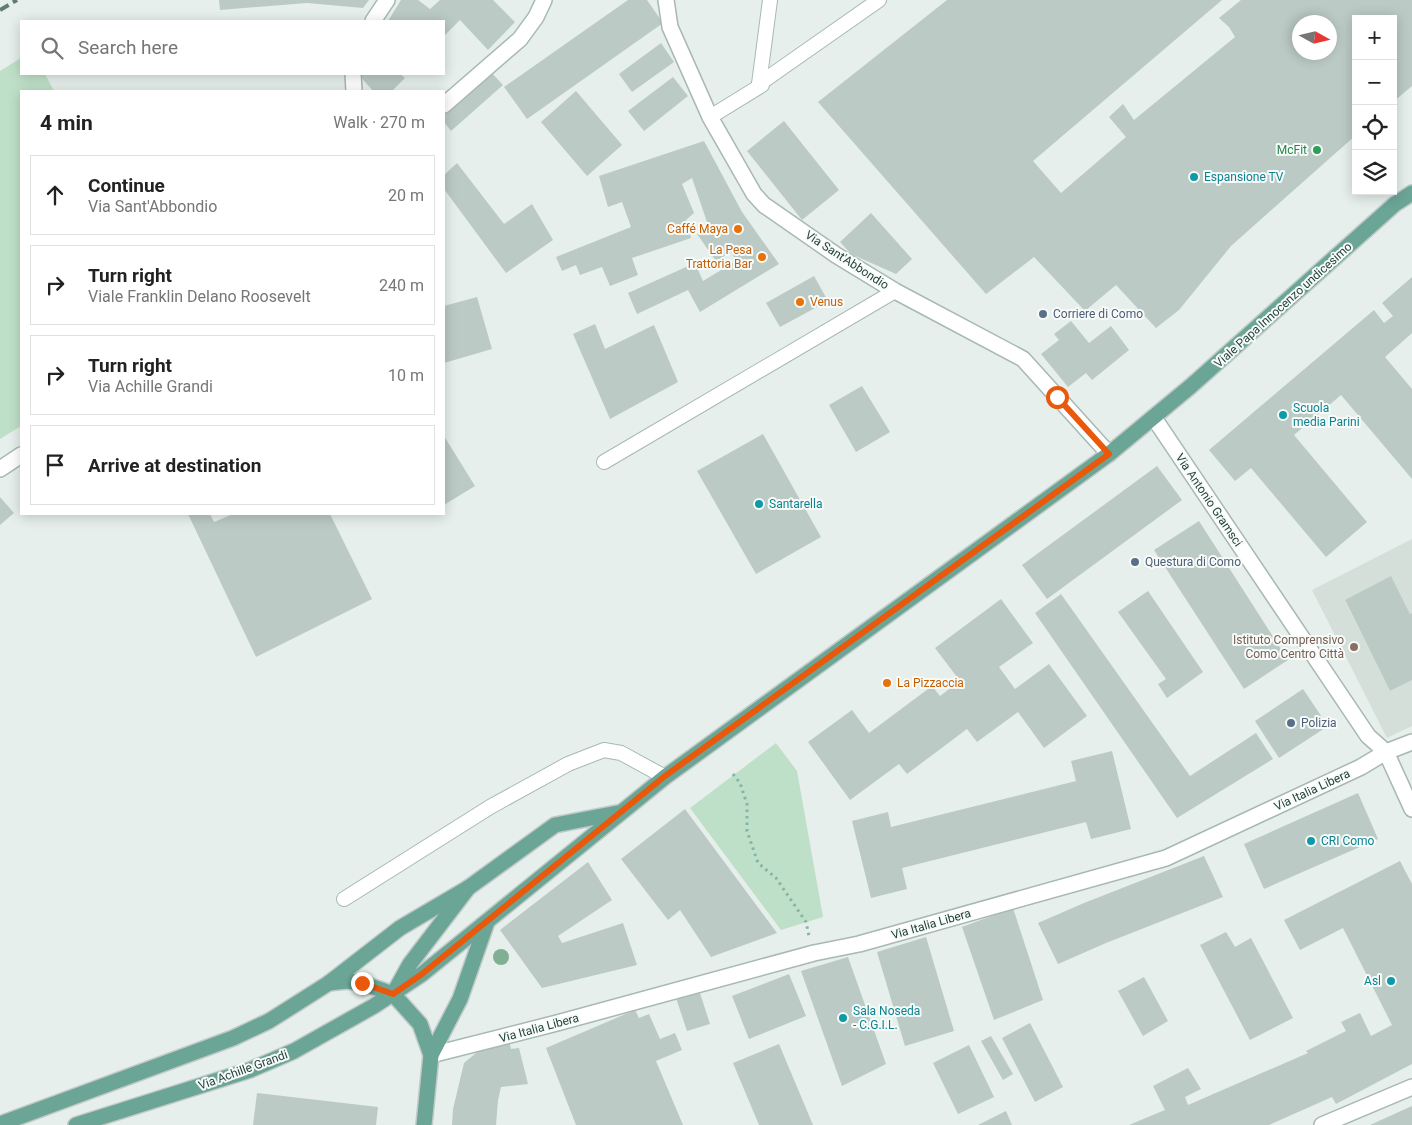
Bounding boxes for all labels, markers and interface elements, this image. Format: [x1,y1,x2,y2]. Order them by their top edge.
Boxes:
north arrow [1292,15,1337,60]
map controls [1352,15,1397,195]
button: + [1352,15,1397,60]
search box [20,20,445,75]
icon: search [38,34,66,62]
text: Search here [78,36,178,59]
button: − [1352,60,1397,105]
button: locate [1352,105,1397,150]
text: 4 min [40,111,93,135]
text: Walk · 270 m [333,113,425,132]
place label: McFit [1277,143,1307,157]
marker: McFit [1311,144,1323,156]
button: layers [1352,150,1397,195]
place label: Espansione TV [1204,170,1284,184]
marker: Espansione TV [1188,171,1200,183]
text: Continue [88,174,165,197]
icon: ahead [41,181,69,209]
text: 20 m [388,186,424,205]
text: Via Sant'Abbondio [88,197,217,216]
place label: Caffé Maya [667,222,728,236]
marker: Caffé Maya [732,223,744,235]
street label: Via Sant'Abbondio [803,228,892,292]
street label: Viale Papa Innocenzo undicesimo [1211,239,1355,370]
place label: La Pesa Trattoria Bar [686,243,752,271]
marker: La Pesa Trattoria Bar [756,251,768,263]
text: Turn right [88,264,172,287]
icon: right [41,271,69,299]
text: 240 m [379,276,424,295]
text: Viale Franklin Delano Roosevelt [88,287,311,306]
place label: Venus [810,295,843,309]
marker: Venus [794,296,806,308]
place label: Corriere di Como [1053,307,1143,321]
marker: Corriere di Como [1037,308,1049,320]
text: Turn right [88,354,172,377]
icon: right [41,361,69,389]
text: 10 m [388,366,424,385]
text: Via Achille Grandi [88,377,213,396]
route start [1046,386,1069,409]
place label: Scuola media Parini [1293,401,1360,429]
marker: Scuola media Parini [1277,409,1289,421]
icon: arrive [41,451,69,479]
street label: Via Antonio Gramsci [1173,451,1245,549]
text: Arrive at destination [88,454,261,477]
place label: Santarella [769,497,822,511]
marker: Santarella [753,498,765,510]
place label: Questura di Como [1145,555,1241,569]
marker: Questura di Como [1129,556,1141,568]
place label: Istituto Comprensivo Como Centro Città [1233,633,1344,661]
marker: Istituto Comprensivo Como Centro Città [1348,641,1360,653]
place label: La Pizzaccia [897,676,964,690]
marker: La Pizzaccia [881,677,893,689]
place label: Polizia [1301,716,1337,730]
marker: Polizia [1285,717,1297,729]
street label: Via Italia Libera [1272,766,1352,814]
place label: CRI Como [1321,834,1375,848]
marker: CRI Como [1305,835,1317,847]
street label: Via Italia Libera [890,906,972,942]
route end [351,972,374,995]
place label: Asl [1364,974,1381,988]
marker: Asl [1385,975,1397,987]
place label: Sala Noseda - C.G.I.L. [853,1004,920,1032]
street label: Via Italia Libera [498,1011,580,1045]
marker: Sala Noseda - C.G.I.L. [837,1012,849,1024]
street label: Via Achille Grandi [197,1047,289,1093]

